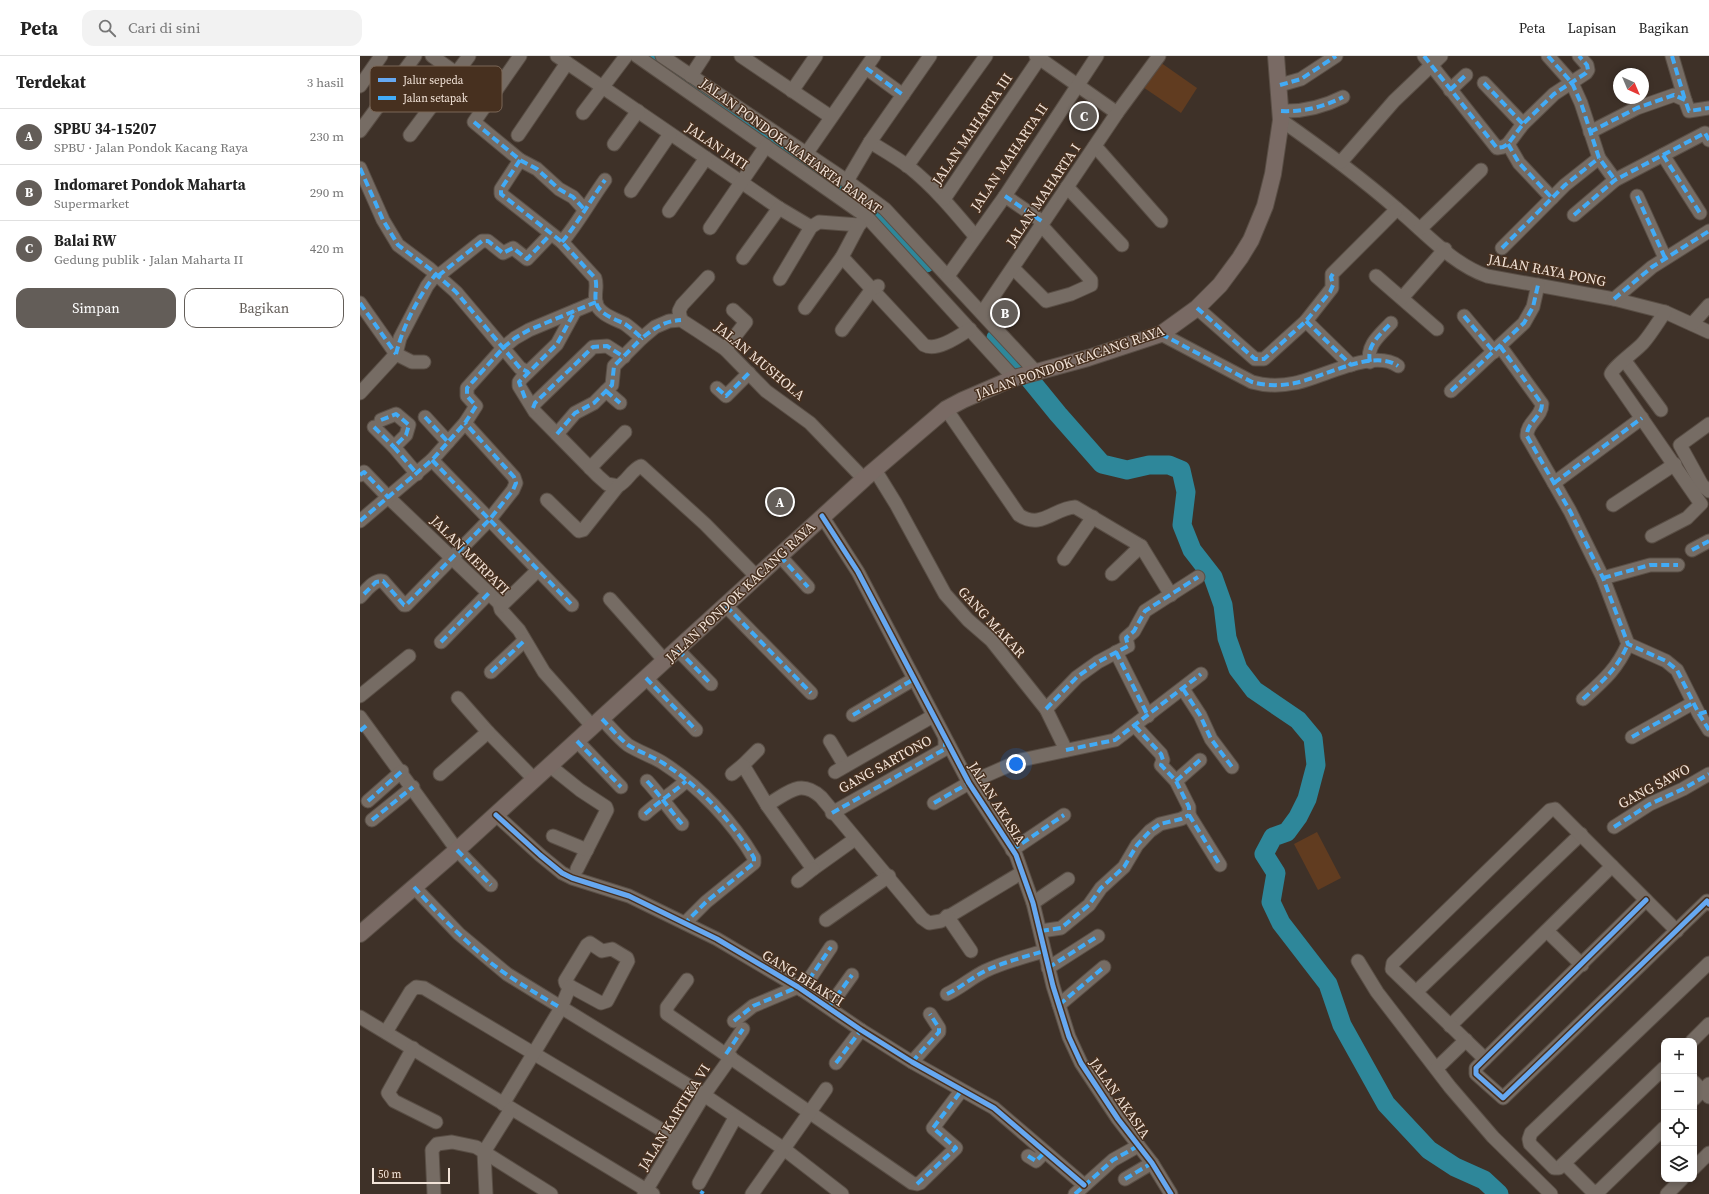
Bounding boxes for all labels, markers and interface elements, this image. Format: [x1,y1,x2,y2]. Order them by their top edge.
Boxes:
search box [82,10,362,46]
text: Peta [20,15,58,41]
icon: search [96,17,118,39]
text: Cari di sini [128,17,200,38]
text: Peta [1519,18,1545,38]
text: Lapisan [1567,18,1617,38]
text: Bagikan [1639,18,1689,38]
legend [370,66,502,112]
north arrow [1613,68,1649,104]
text: Terdekat [16,70,86,94]
street label: JALAN MAHARTA III [928,70,1016,188]
text: Jalur sepeda [402,73,464,88]
street label: JALAN PONDOK MAHARTA BARAT [696,73,886,219]
text: 3 hasil [307,74,344,91]
text: Jalan setapak [402,91,469,106]
pin: C [1071,101,1097,131]
street label: JALAN JATI [681,117,752,174]
text: SPBU 34-15207 [54,118,157,139]
text: A [25,128,33,145]
text: 230 m [310,128,344,145]
text: SPBU · Jalan Pondok Kacang Raya [54,139,248,156]
street label: JALAN MAHARTA II [1000,139,1085,251]
street label: JALAN MAHARTA I [1002,140,1084,250]
text: Indomaret Pondok Maharta [54,174,246,195]
text: B [25,184,33,201]
text: 290 m [310,184,344,201]
text: Supermarket [54,195,129,212]
text: Balai RW [54,230,117,251]
text: C [25,240,33,257]
text: 420 m [310,240,344,257]
street label: JALAN RAYA PONG [1485,249,1608,291]
text: Gedung publik · Jalan Maharta II [54,251,243,268]
button: Simpan [16,288,176,328]
button: Bagikan [184,288,344,328]
pin: B [992,298,1018,328]
street label: JALAN MUSHOLA [710,317,810,405]
street label: JALAN PONDOK KACANG RAYA [972,320,1168,404]
pin: A [767,487,793,517]
street label: JALAN MERPATI [425,510,514,599]
street label: JALAN PONDOK KACANG RAYA [660,517,820,668]
street label: GANG MAKAR [954,582,1030,662]
street label: GANG SARTONO [835,730,935,798]
your location [1006,754,1026,774]
street label: JALAN AKASIA [963,757,1031,849]
street label: GANG SAWO [1614,759,1694,813]
street label: GANG BHAKTI [758,945,848,1011]
map controls [1661,1038,1697,1182]
button: + [1661,1038,1697,1074]
street label: JALAN AKASIA [1084,1053,1156,1143]
street label: JALAN KARTIKA VI [633,1060,715,1175]
button: − [1661,1074,1697,1110]
button: locate [1661,1110,1697,1146]
button: layers [1661,1146,1697,1182]
scale bar [372,1166,450,1185]
text: 50 m [378,1167,401,1182]

